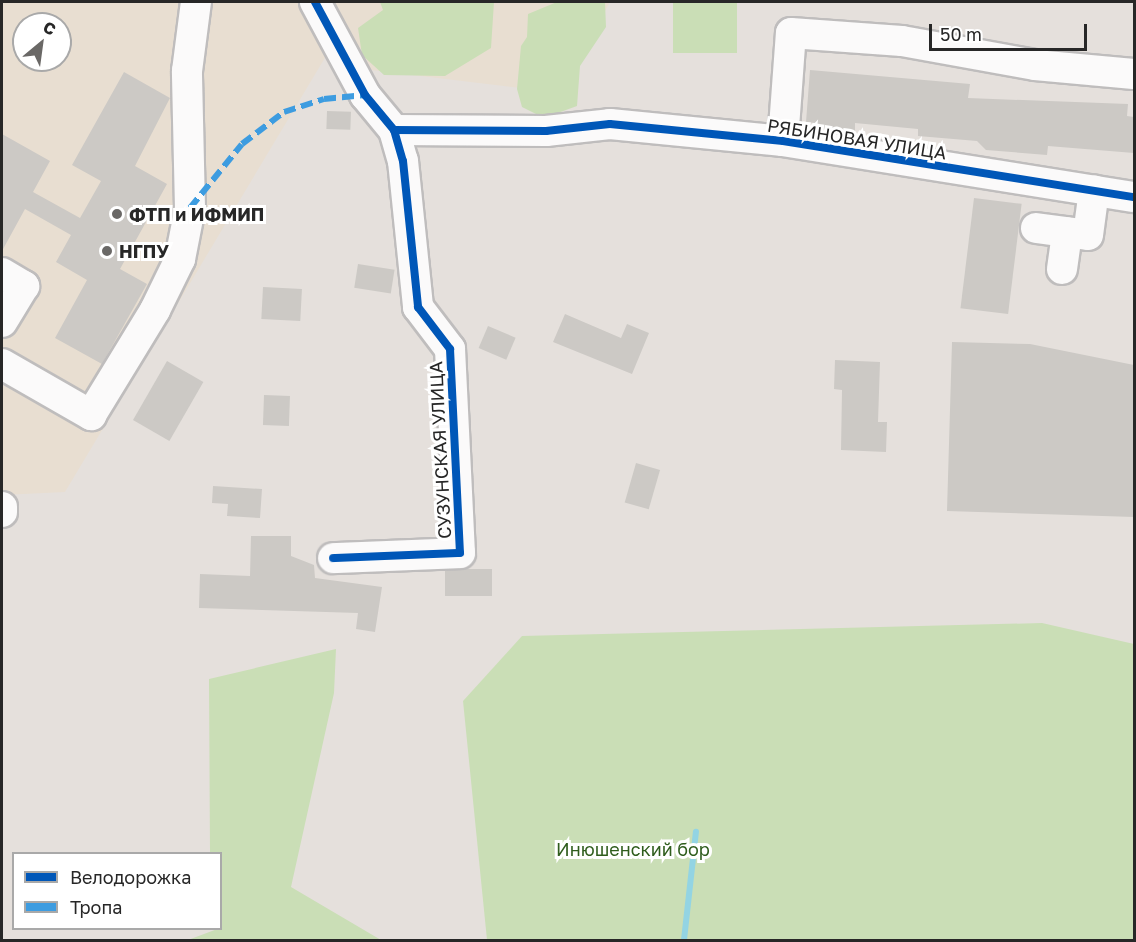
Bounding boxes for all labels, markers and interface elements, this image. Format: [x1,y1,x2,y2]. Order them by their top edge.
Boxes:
north arrow [12,12,72,72]
scale bar [932,12,1090,50]
text: С [40,17,60,40]
text: 50 m [940,23,982,45]
street label: РЯБИНОВАЯ УЛИЦА [766,114,948,164]
place label: ФТП и ИФМИП [129,203,264,225]
marker: ФТП и ИФМИП [110,207,124,221]
place label: НГПУ [119,240,169,262]
marker: НГПУ [100,244,114,258]
street label: СУЗУНСКАЯ УЛИЦА [425,361,455,539]
park label: Инюшенский бор [556,838,710,860]
legend [12,852,222,930]
text: Велодорожка [70,866,191,888]
text: Тропа [70,896,122,918]

